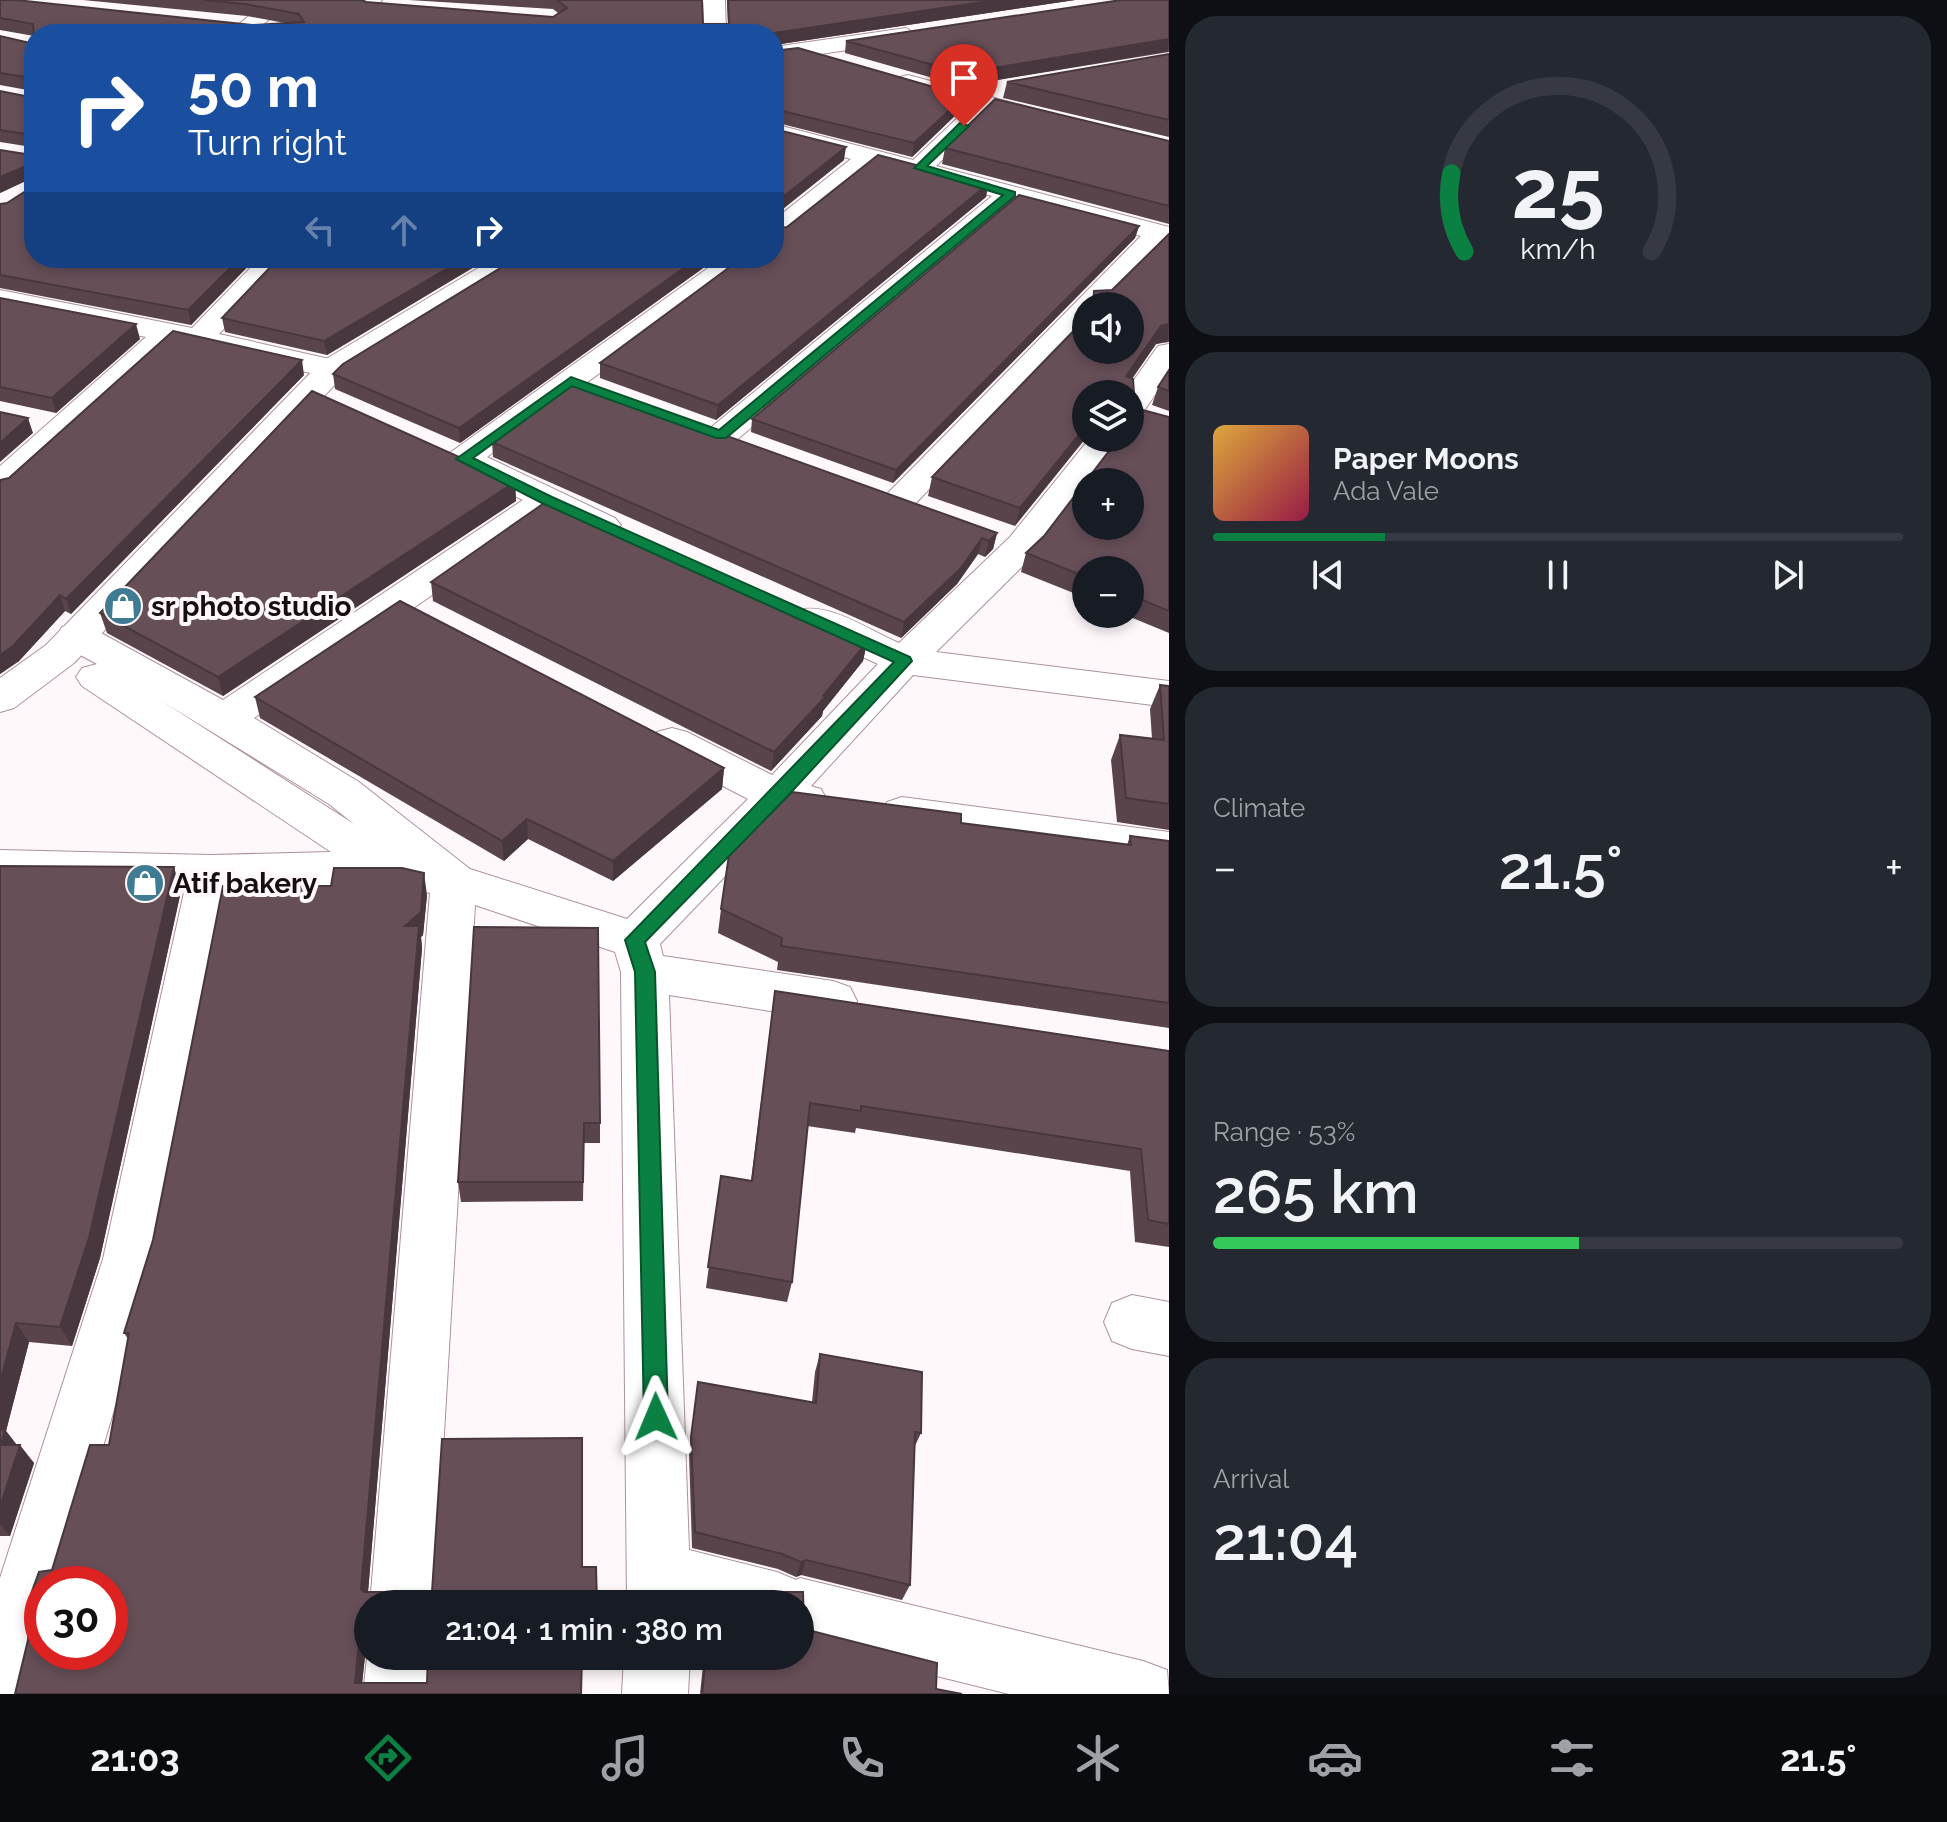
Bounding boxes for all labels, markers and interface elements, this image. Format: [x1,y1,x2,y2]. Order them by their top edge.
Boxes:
pin [930,44,998,126]
text: 50 m [188,54,319,120]
icon: right [56,56,160,160]
icon: arrive [942,56,986,100]
text: Turn right [188,121,347,163]
text: 25 [1511,139,1605,236]
icon: left [298,208,342,252]
icon: ahead [382,208,426,252]
icon: right [466,208,510,252]
text: km/h [1520,232,1596,266]
map controls [1072,292,1144,628]
button: sound [1072,292,1144,364]
button: layers [1072,380,1144,452]
text: Paper Moons [1333,441,1519,476]
button: + [1072,468,1144,540]
text: Ada Vale [1333,476,1439,506]
icon: previous [1306,553,1350,597]
icon: pause [1536,553,1580,597]
icon: next [1766,553,1810,597]
button: − [1072,556,1144,628]
shop icon: sr photo studio [102,585,144,627]
place label: sr photo studio [151,590,351,623]
text: Climate [1213,793,1305,823]
text: 21.5° [1499,833,1623,903]
text: − [1213,842,1237,893]
text: + [1885,842,1903,893]
shop icon: Atif bakery [124,862,166,904]
place label: Atif bakery [173,867,318,900]
text: Range · 53% [1213,1117,1355,1147]
text: 265 km [1213,1157,1419,1227]
position arrow [614,1375,698,1459]
text: Arrival [1213,1464,1289,1494]
text: 21:04 [1213,1504,1358,1574]
speed limit sign: 30 [24,1566,128,1670]
text: 21:04 · 1 min · 380 m [445,1612,723,1647]
icon: directions [360,1730,416,1786]
icon: music [597,1730,653,1786]
icon: phone [834,1730,890,1786]
icon: climate [1070,1730,1126,1786]
icon: car [1307,1730,1363,1786]
icon: filters [1544,1730,1600,1786]
text: 21:03 [90,1737,180,1779]
text: 21.5° [1780,1737,1857,1779]

